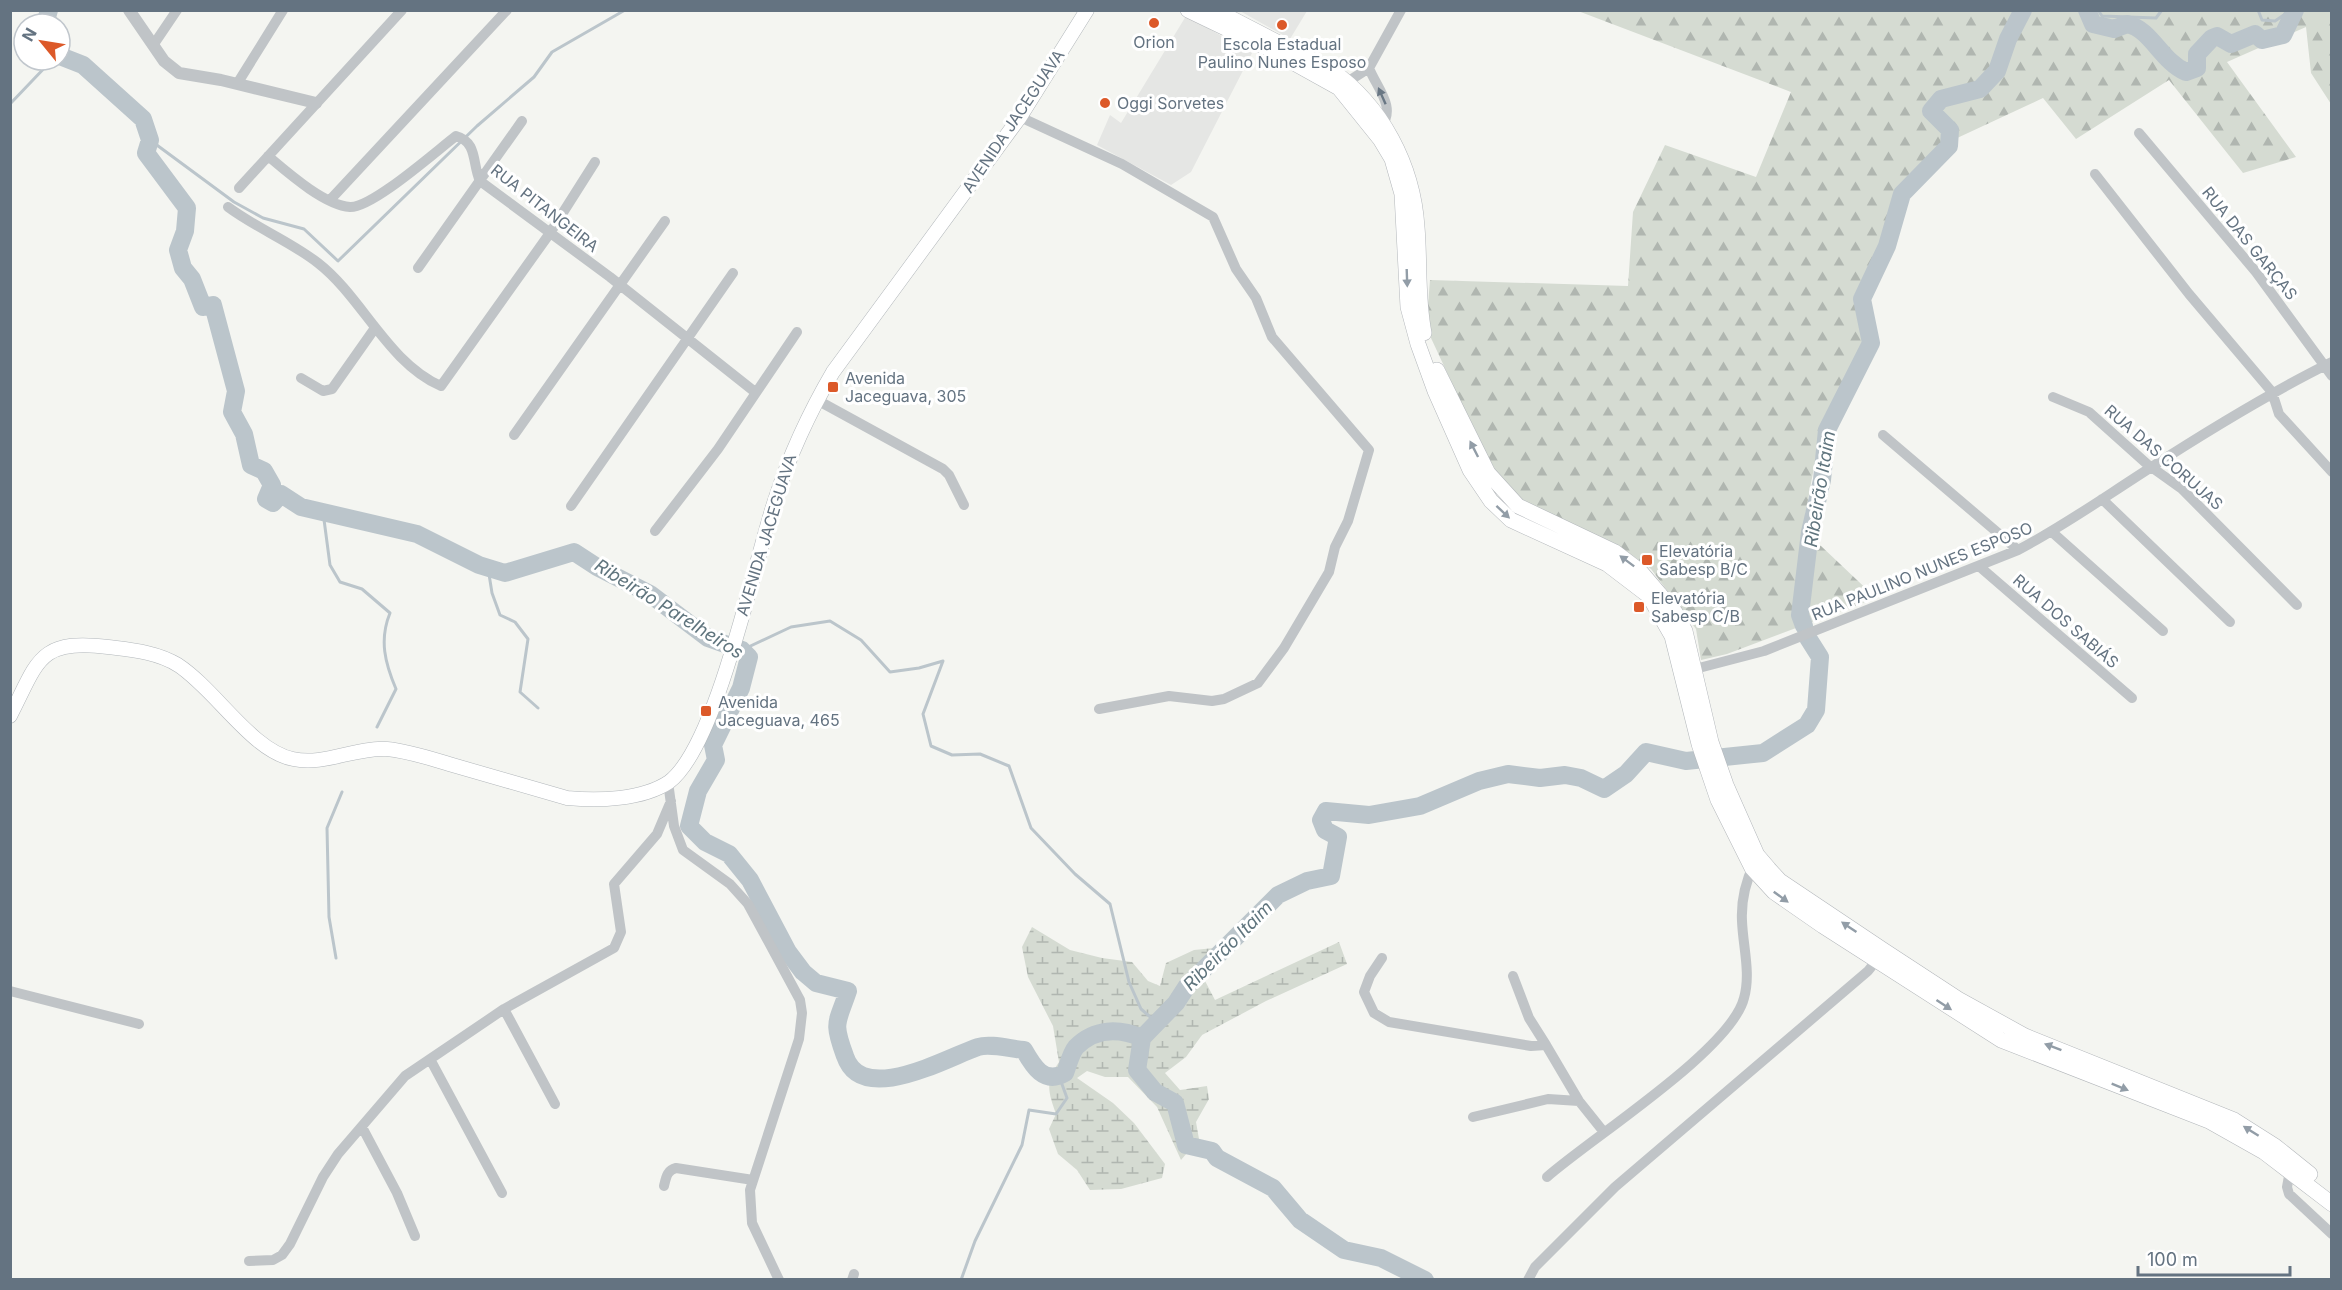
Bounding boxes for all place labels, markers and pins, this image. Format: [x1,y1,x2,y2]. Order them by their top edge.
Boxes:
marker: Orion [1147,16,1161,30]
marker: Escola Estadual Paulino Nunes Esposo [1275,18,1289,32]
place label: Orion [1133,32,1175,52]
place label: Escola Estadual Paulino Nunes Esposo [1198,34,1366,72]
place label: Oggi Sorvetes [1117,93,1224,113]
marker: Oggi Sorvetes [1098,96,1112,110]
place label: Avenida Jaceguava, 305 [845,368,966,406]
marker: Avenida Jaceguava, 305 [826,380,840,394]
place label: Elevatória Sabesp B/C [1659,541,1748,579]
marker: Elevatória Sabesp B/C [1640,553,1654,567]
place label: Elevatória Sabesp C/B [1651,588,1740,626]
marker: Elevatória Sabesp C/B [1632,600,1646,614]
place label: Avenida Jaceguava, 465 [718,692,840,730]
marker: Avenida Jaceguava, 465 [699,704,713,718]

